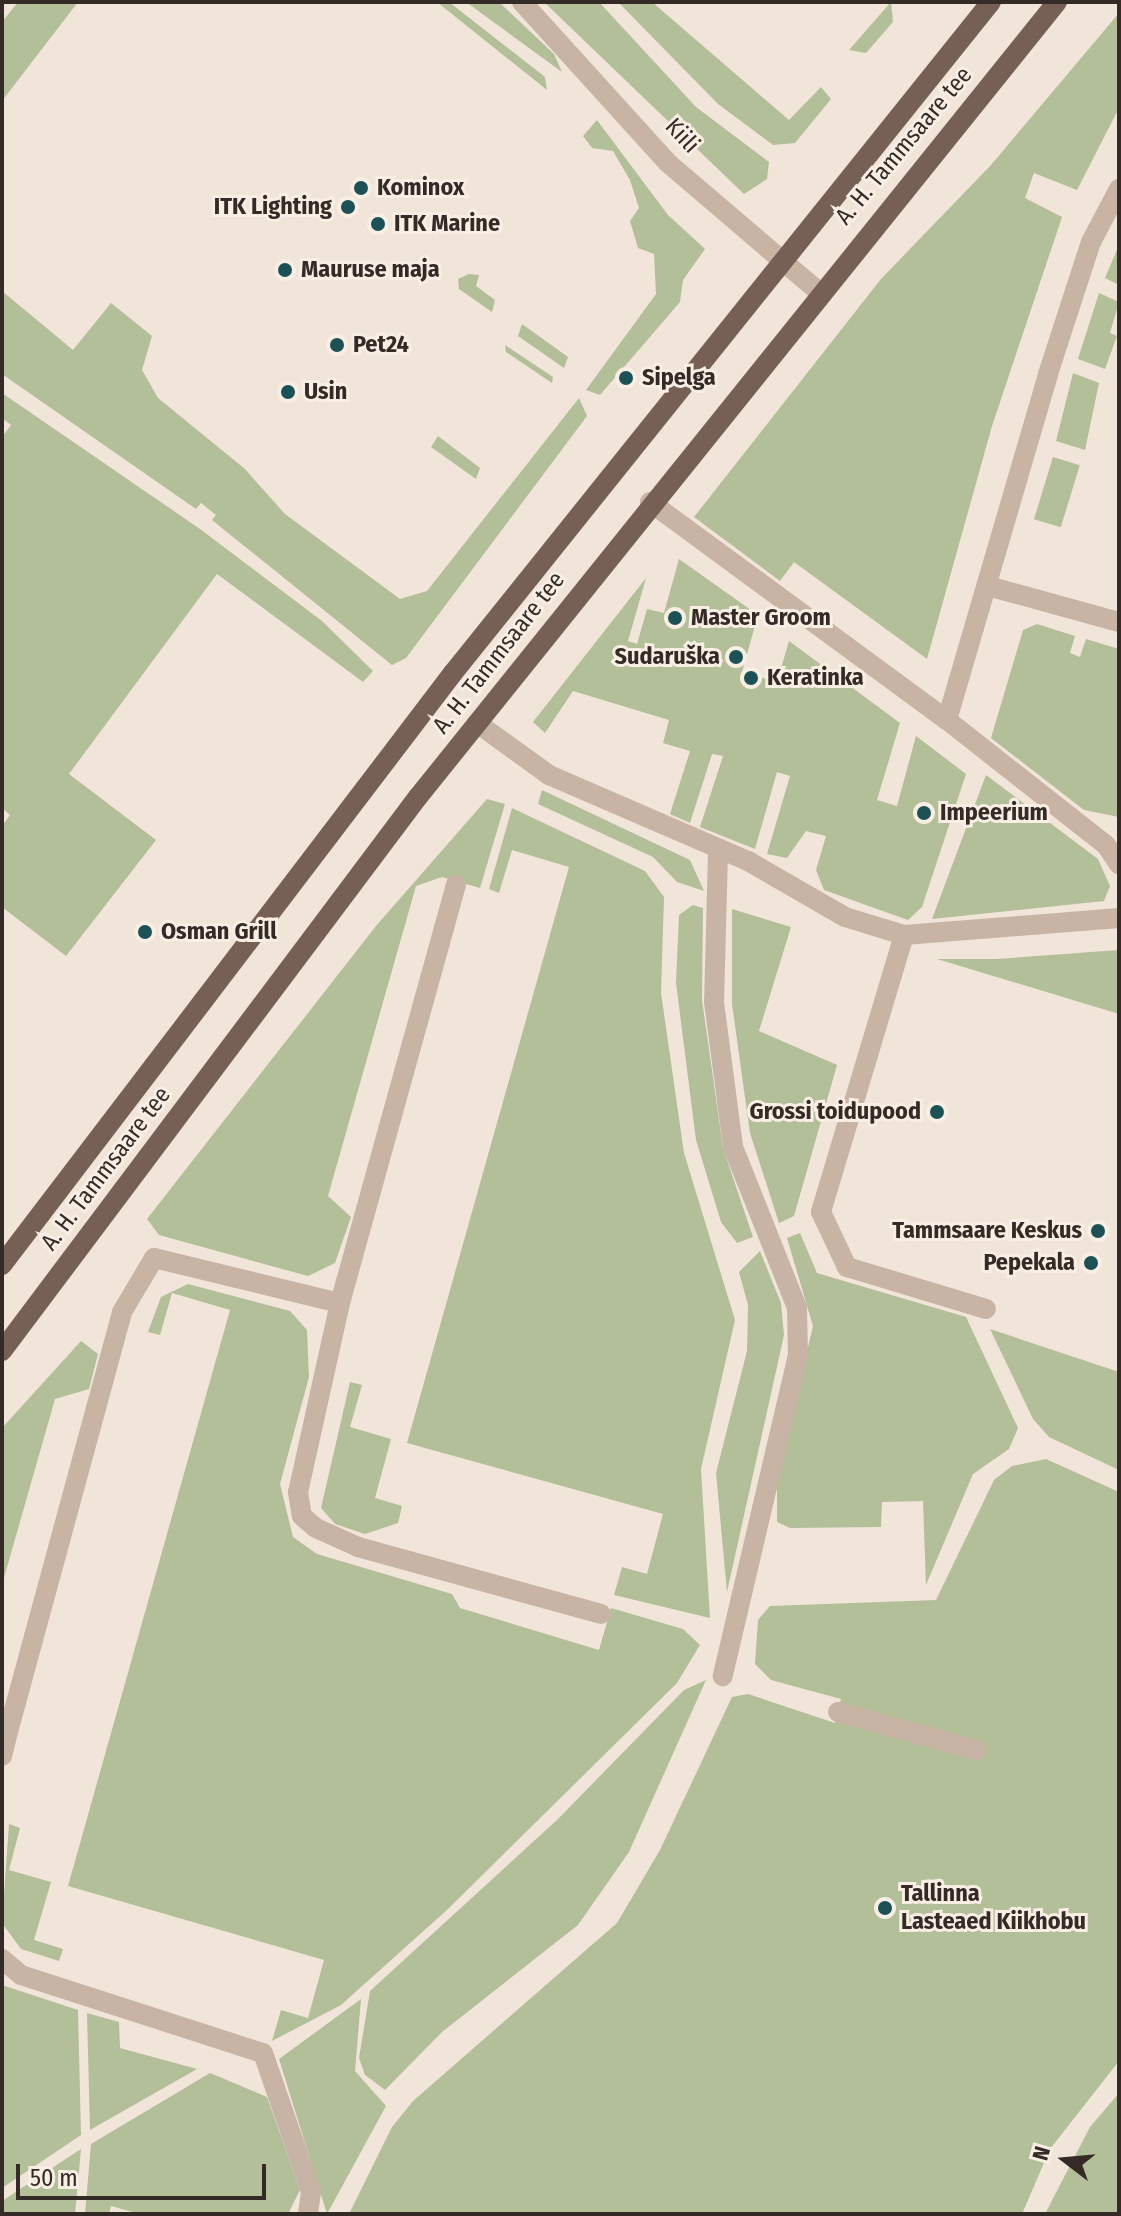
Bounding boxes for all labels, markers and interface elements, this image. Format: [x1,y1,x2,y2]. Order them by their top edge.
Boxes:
street label: A. H. Tammsaare tee [830,61,978,231]
street label: Kiili [659,113,705,159]
place label: Kominox [377,174,464,202]
marker: Kominox [352,179,370,197]
place label: ITK Lighting [214,193,332,221]
marker: ITK Lighting [339,198,357,216]
place label: ITK Marine [394,210,500,238]
marker: ITK Marine [369,215,387,233]
place label: Mauruse maja [301,256,440,284]
marker: Mauruse maja [276,261,294,279]
place label: Pet24 [353,331,409,359]
marker: Pet24 [328,336,346,354]
place label: Sipelga [642,364,716,392]
marker: Sipelga [617,369,635,387]
place label: Usin [304,378,347,406]
marker: Usin [279,383,297,401]
street label: A. H. Tammsaare tee [427,566,571,740]
place label: Master Groom [691,604,831,632]
marker: Master Groom [666,609,684,627]
place label: Sudaruška [615,643,720,671]
marker: Sudaruška [727,648,745,666]
place label: Keratinka [767,664,864,692]
marker: Keratinka [742,669,760,687]
place label: Impeerium [940,799,1048,827]
marker: Impeerium [915,804,933,822]
place label: Osman Grill [161,918,277,946]
marker: Osman Grill [136,923,154,941]
street label: A. H. Tammsaare tee [35,1082,177,1256]
place label: Grossi toidupood [750,1098,921,1126]
marker: Grossi toidupood [928,1103,946,1121]
place label: Tammsaare Keskus [892,1217,1082,1245]
marker: Tammsaare Keskus [1089,1222,1107,1240]
place label: Pepekala [983,1249,1075,1277]
marker: Pepekala [1082,1254,1100,1272]
place label: Tallinna Lasteaed Kiikhobu [901,1880,1086,1936]
marker: Tallinna Lasteaed Kiikhobu [876,1899,894,1917]
north arrow [1025,2120,1105,2200]
text: N [1027,2143,1056,2163]
scale bar [20,2148,270,2198]
text: 50 m [30,2164,78,2192]

